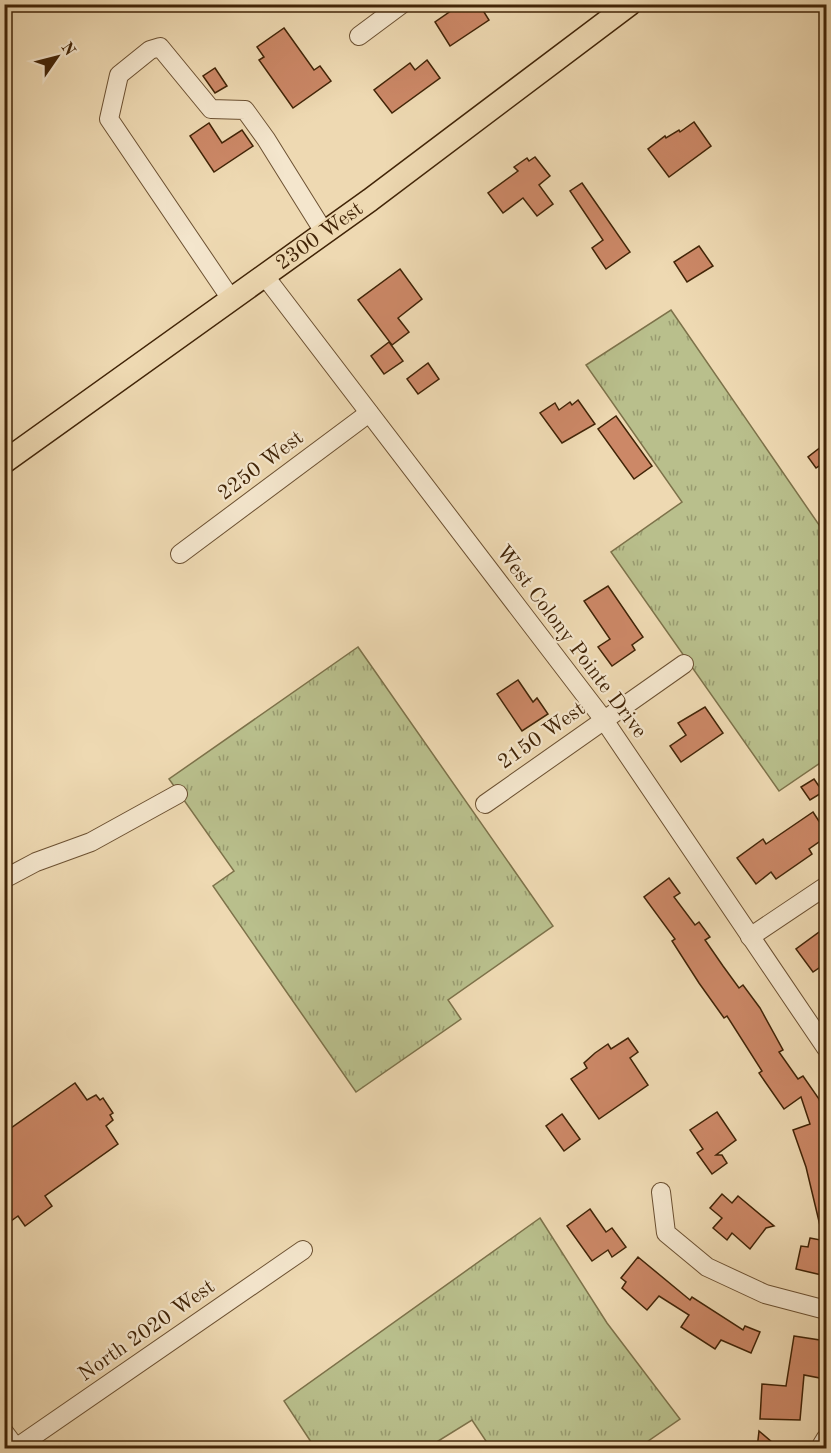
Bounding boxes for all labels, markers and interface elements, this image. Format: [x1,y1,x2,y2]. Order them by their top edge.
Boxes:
north arrow [27,27,87,87]
text: N [58,40,78,60]
street label: 2300 West [272,198,367,274]
street label: 2250 West [214,427,308,505]
street label: West Colony Pointe Drive [492,542,650,742]
street label: 2150 West [495,698,589,774]
street label: North 2020 West [75,1276,219,1386]

